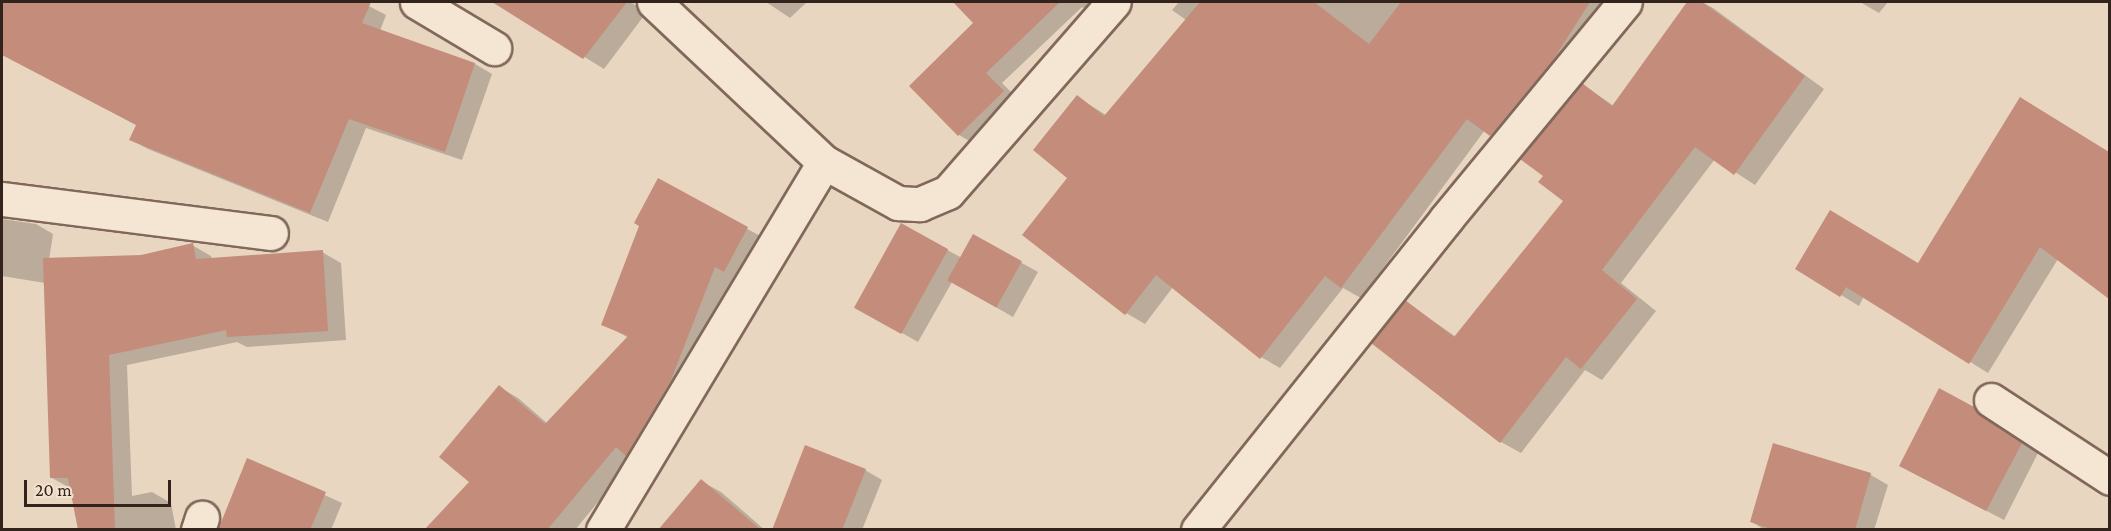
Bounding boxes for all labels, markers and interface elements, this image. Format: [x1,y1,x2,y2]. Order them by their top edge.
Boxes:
scale bar [27,468,174,506]
text: 20 m [35,480,72,500]

